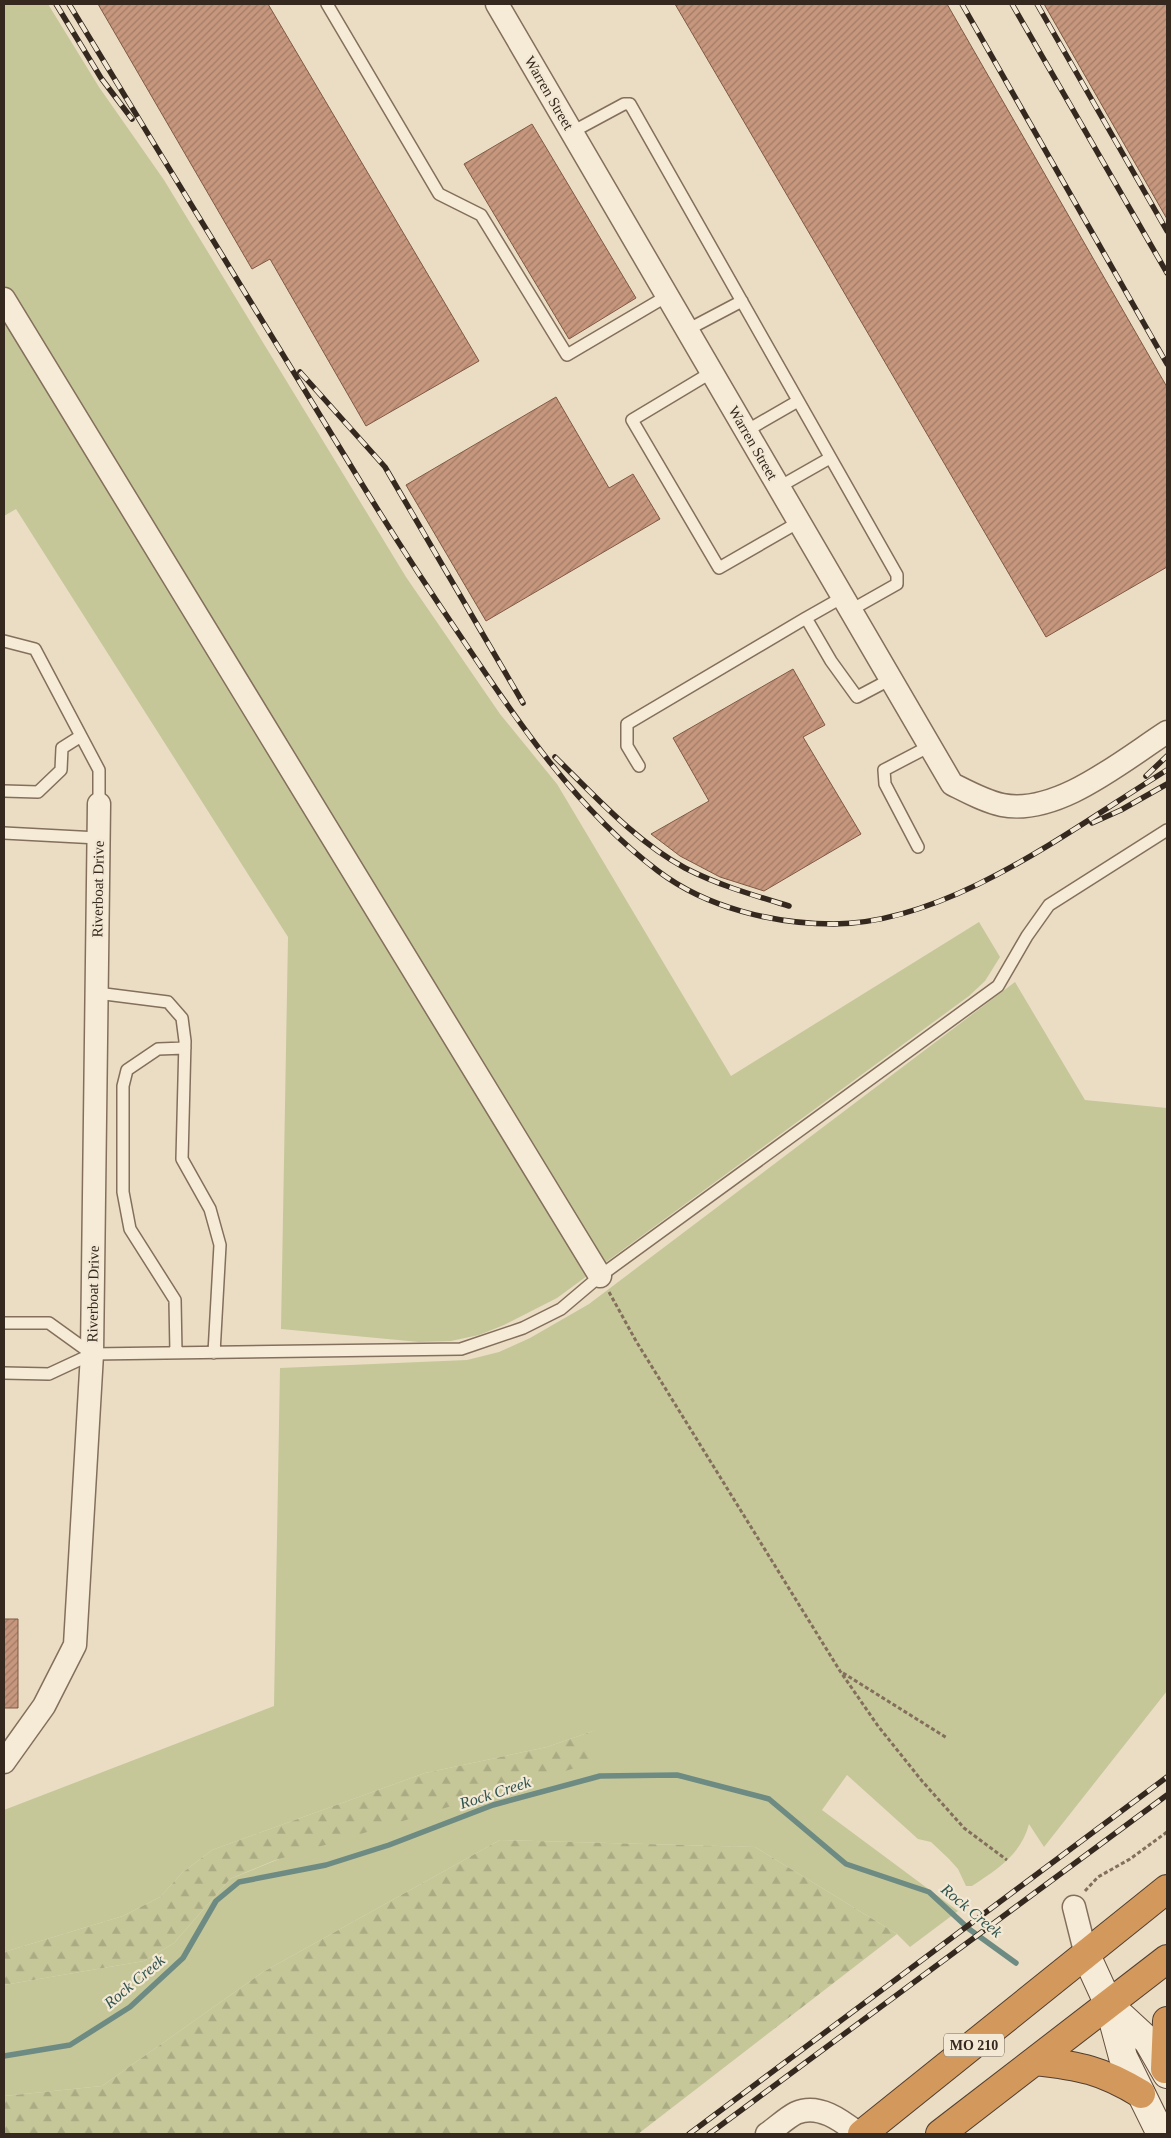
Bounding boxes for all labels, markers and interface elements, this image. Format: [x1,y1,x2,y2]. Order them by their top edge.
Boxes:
street label: Warren Street [521,53,577,133]
street label: Warren Street [725,403,781,483]
street label: Riverboat Drive [89,840,107,938]
street label: Riverboat Drive [84,1245,102,1343]
water label: Rock Creek [457,1773,534,1812]
water label: Rock Creek [937,1880,1006,1941]
water label: Rock Creek [100,1951,169,2012]
road number: MO 210 [944,2034,1004,2056]

